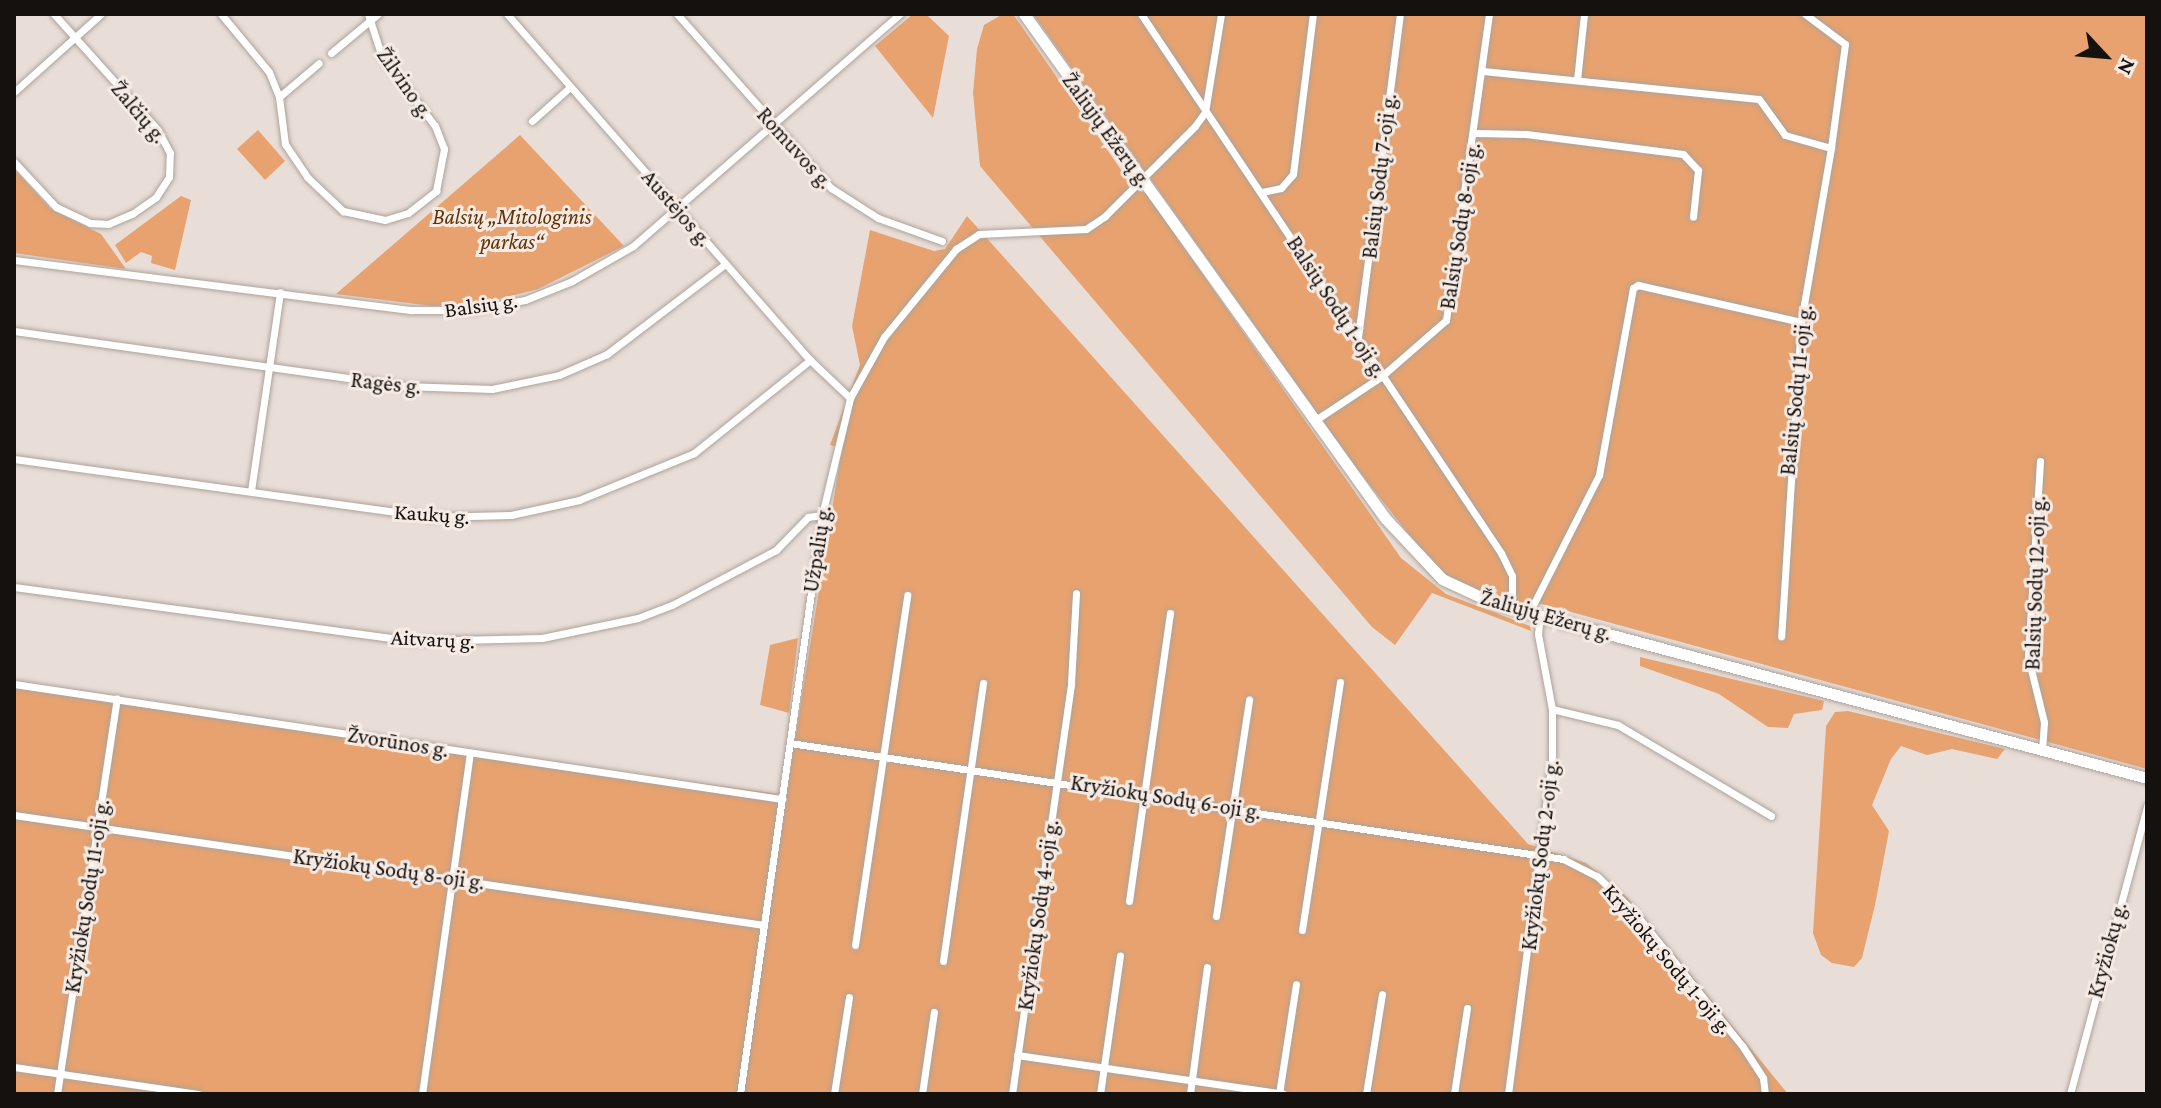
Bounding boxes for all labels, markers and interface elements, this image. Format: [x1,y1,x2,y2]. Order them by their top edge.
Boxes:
north arrow [2065,16,2145,96]
street label: Žilvino g. [371,42,439,124]
text: N [2112,55,2142,79]
street label: Žaliųjų Ežerų g. [1056,67,1158,193]
street label: Žalčių g. [105,75,173,149]
street label: Balsių Sodų 7-oji g. [1356,92,1402,260]
street label: Romuvos g. [751,102,839,194]
street label: Balsių Sodų 8-oji g. [1434,141,1486,311]
street label: Austėjos g. [636,164,718,252]
park label: Balsių „Mitologinis parkas“ [432,203,592,254]
street label: Balsių Sodų 1-oji g. [1281,231,1393,383]
street label: Balsių g. [443,287,519,323]
street label: Balsių Sodų 11-oji g. [1774,303,1818,477]
street label: Ragės g. [350,366,422,400]
street label: Balsių Sodų 12-oji g. [2019,495,2051,671]
street label: Kaukų g. [393,498,471,530]
street label: Užpalių g. [797,504,837,594]
street label: Žaliųjų Ežerų g. [1477,584,1615,646]
street label: Aitvarų g. [390,624,476,654]
street label: Žvorūnos g. [345,721,451,763]
street label: Kryžiokų Sodų 2-oji g. [1515,758,1565,952]
street label: Kryžiokų Sodų 6-oji g. [1069,769,1263,825]
street label: Kryžiokų Sodų 11-oji g. [59,797,115,995]
street label: Kryžiokų Sodų 4-oji g. [1012,818,1064,1012]
street label: Kryžiokų Sodų 8-oji g. [292,842,486,896]
street label: Kryžiokų Sodų 1-oji g. [1597,878,1739,1040]
street label: Kryžiokų g. [2082,899,2132,1001]

